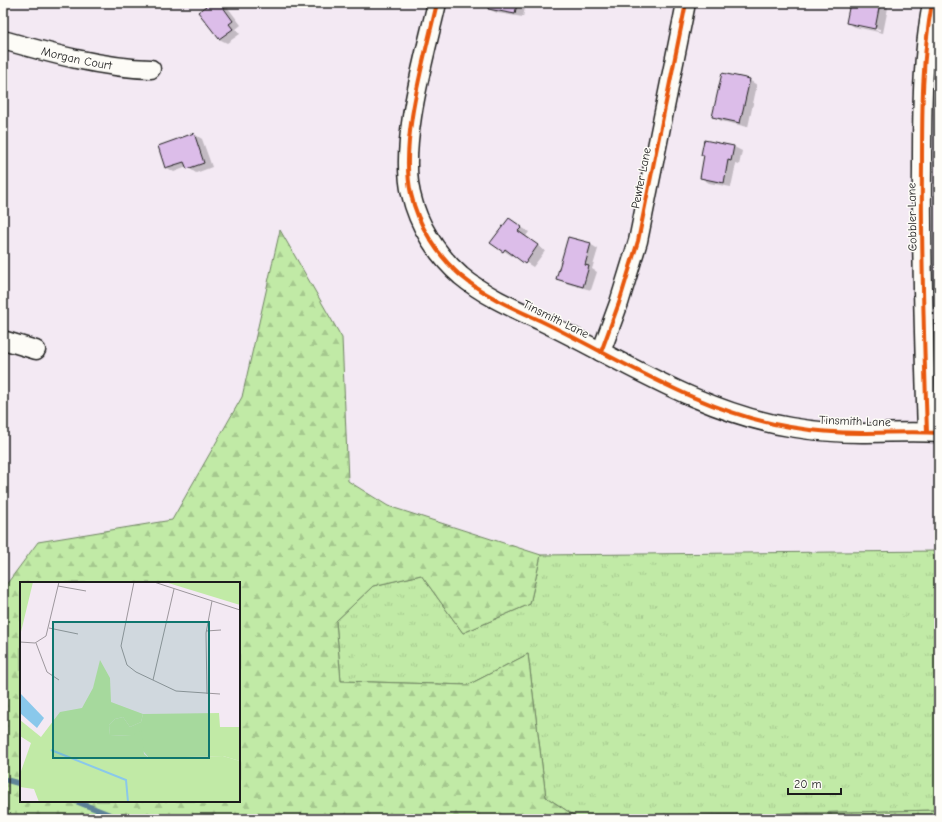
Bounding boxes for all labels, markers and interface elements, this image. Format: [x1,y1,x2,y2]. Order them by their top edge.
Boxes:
street label: Morgan Court [40,44,114,73]
street label: Pewter Lane [628,146,654,210]
street label: Cobbler Lane [904,183,920,251]
street label: Tinsmith Lane [521,297,591,341]
street label: Tinsmith Lane [819,413,891,429]
inset map [20,582,240,802]
scale bar [788,770,841,796]
text: 20 m [794,777,822,791]

